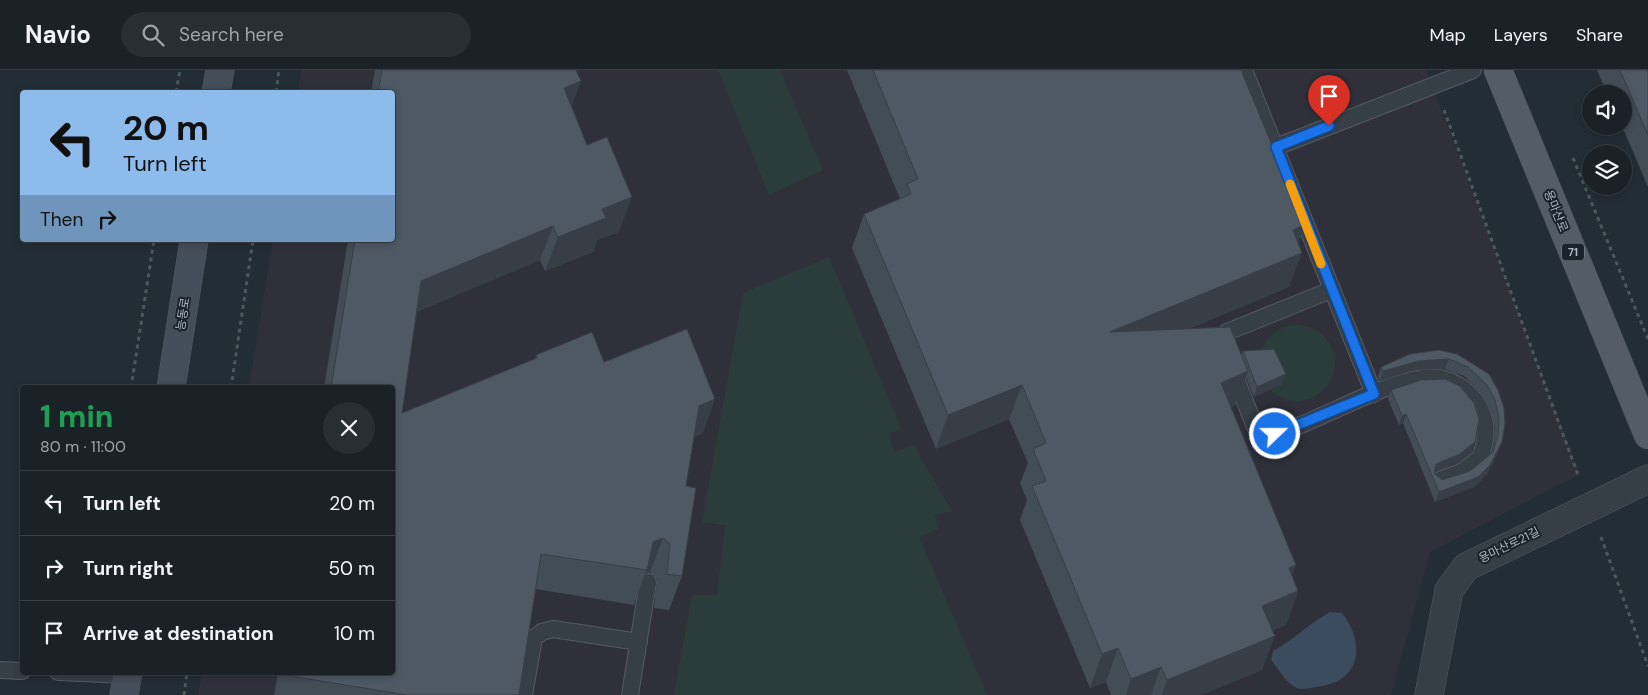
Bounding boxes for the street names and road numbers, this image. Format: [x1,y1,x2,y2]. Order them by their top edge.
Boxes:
street label: 용마산로 [1540,188,1572,234]
road number: 71 [1562,243,1584,260]
street label: 능동로 [173,296,193,332]
street label: 용마산로21길 [1476,523,1542,567]

